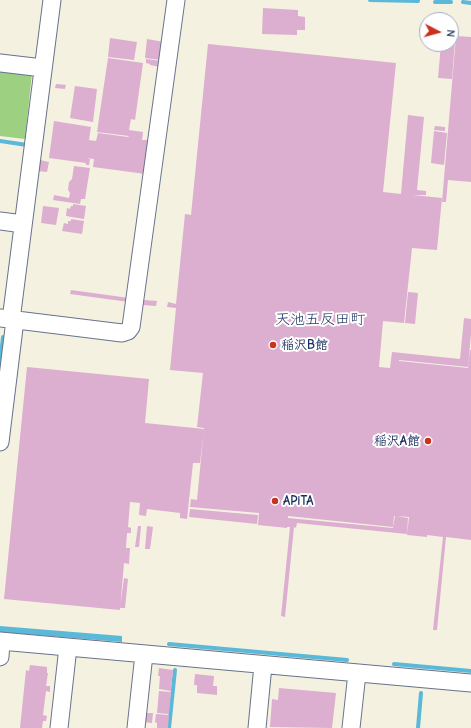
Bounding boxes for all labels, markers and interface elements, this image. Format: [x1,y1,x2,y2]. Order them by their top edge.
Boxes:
north arrow [419,12,459,52]
text: N [444,29,457,37]
district label: 天池五反田町 [275,311,365,329]
place label: 稲沢B館 [281,337,328,353]
marker: 稲沢B館 [268,340,278,350]
place label: 稲沢A館 [374,433,420,449]
marker: 稲沢A館 [423,436,433,446]
place label: APiTA [283,493,313,509]
marker: APiTA [270,496,280,506]

